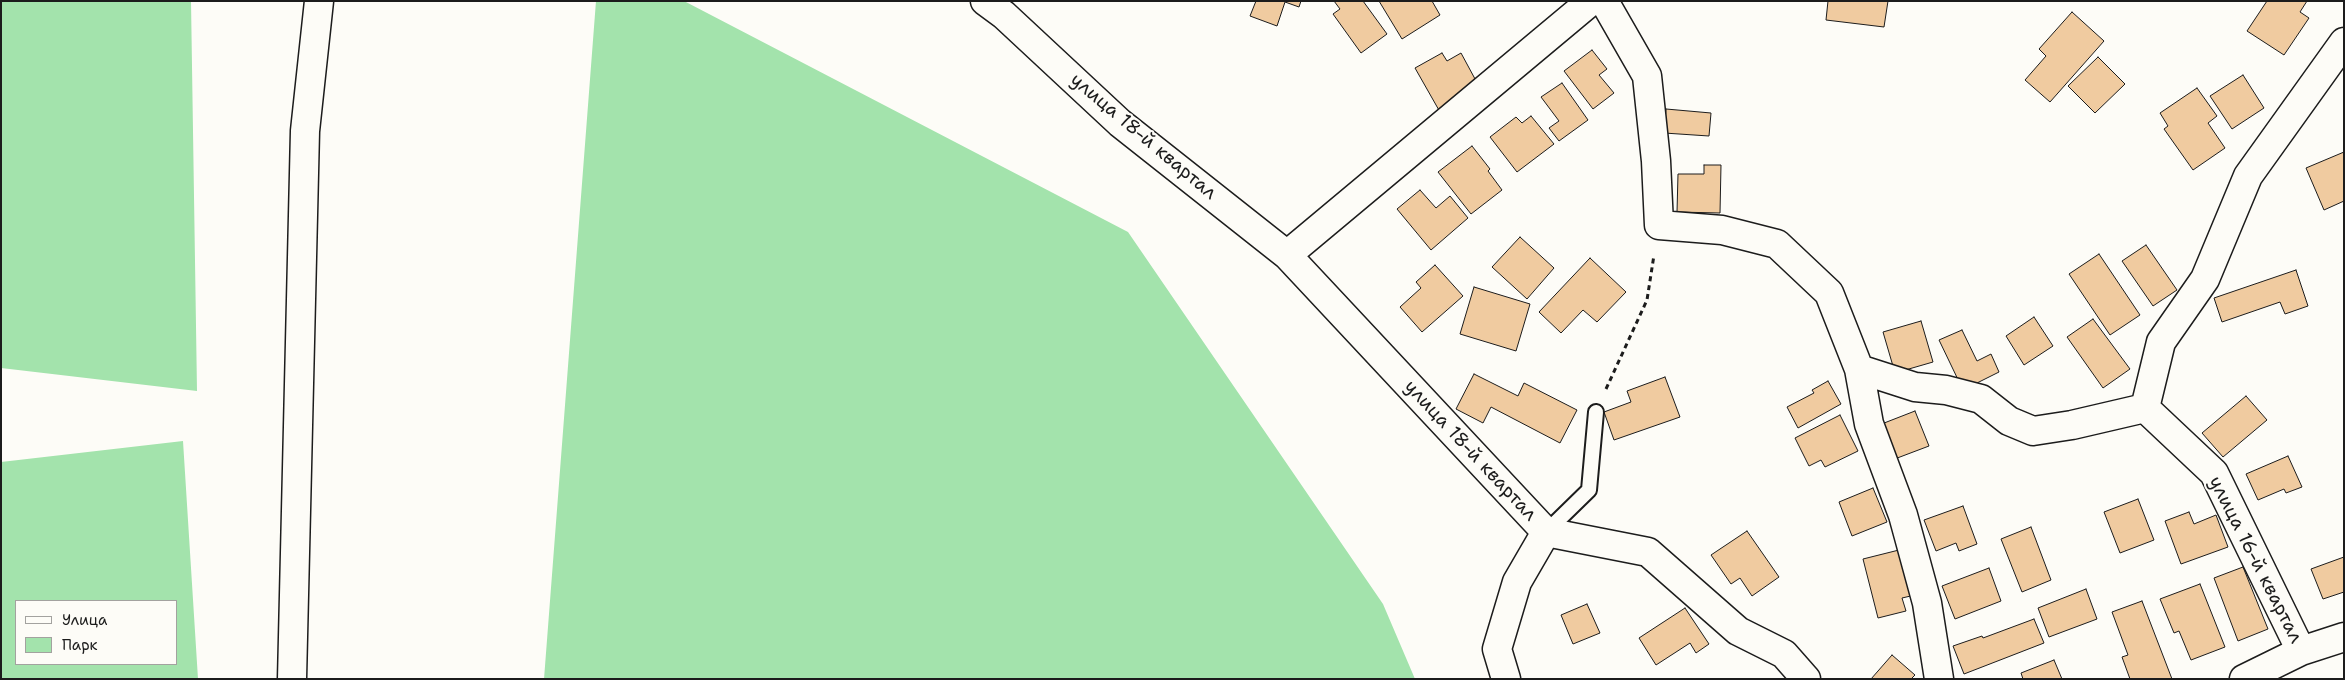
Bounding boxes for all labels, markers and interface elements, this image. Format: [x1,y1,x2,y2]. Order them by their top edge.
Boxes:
street label: улица 18-й квартал [1065,69,1221,205]
street label: улица 18-й квартал [1399,376,1541,526]
street label: улица 16-й квартал [2203,473,2307,647]
legend [15,600,178,665]
text: Улица [62,610,107,630]
text: Парк [62,635,98,655]

